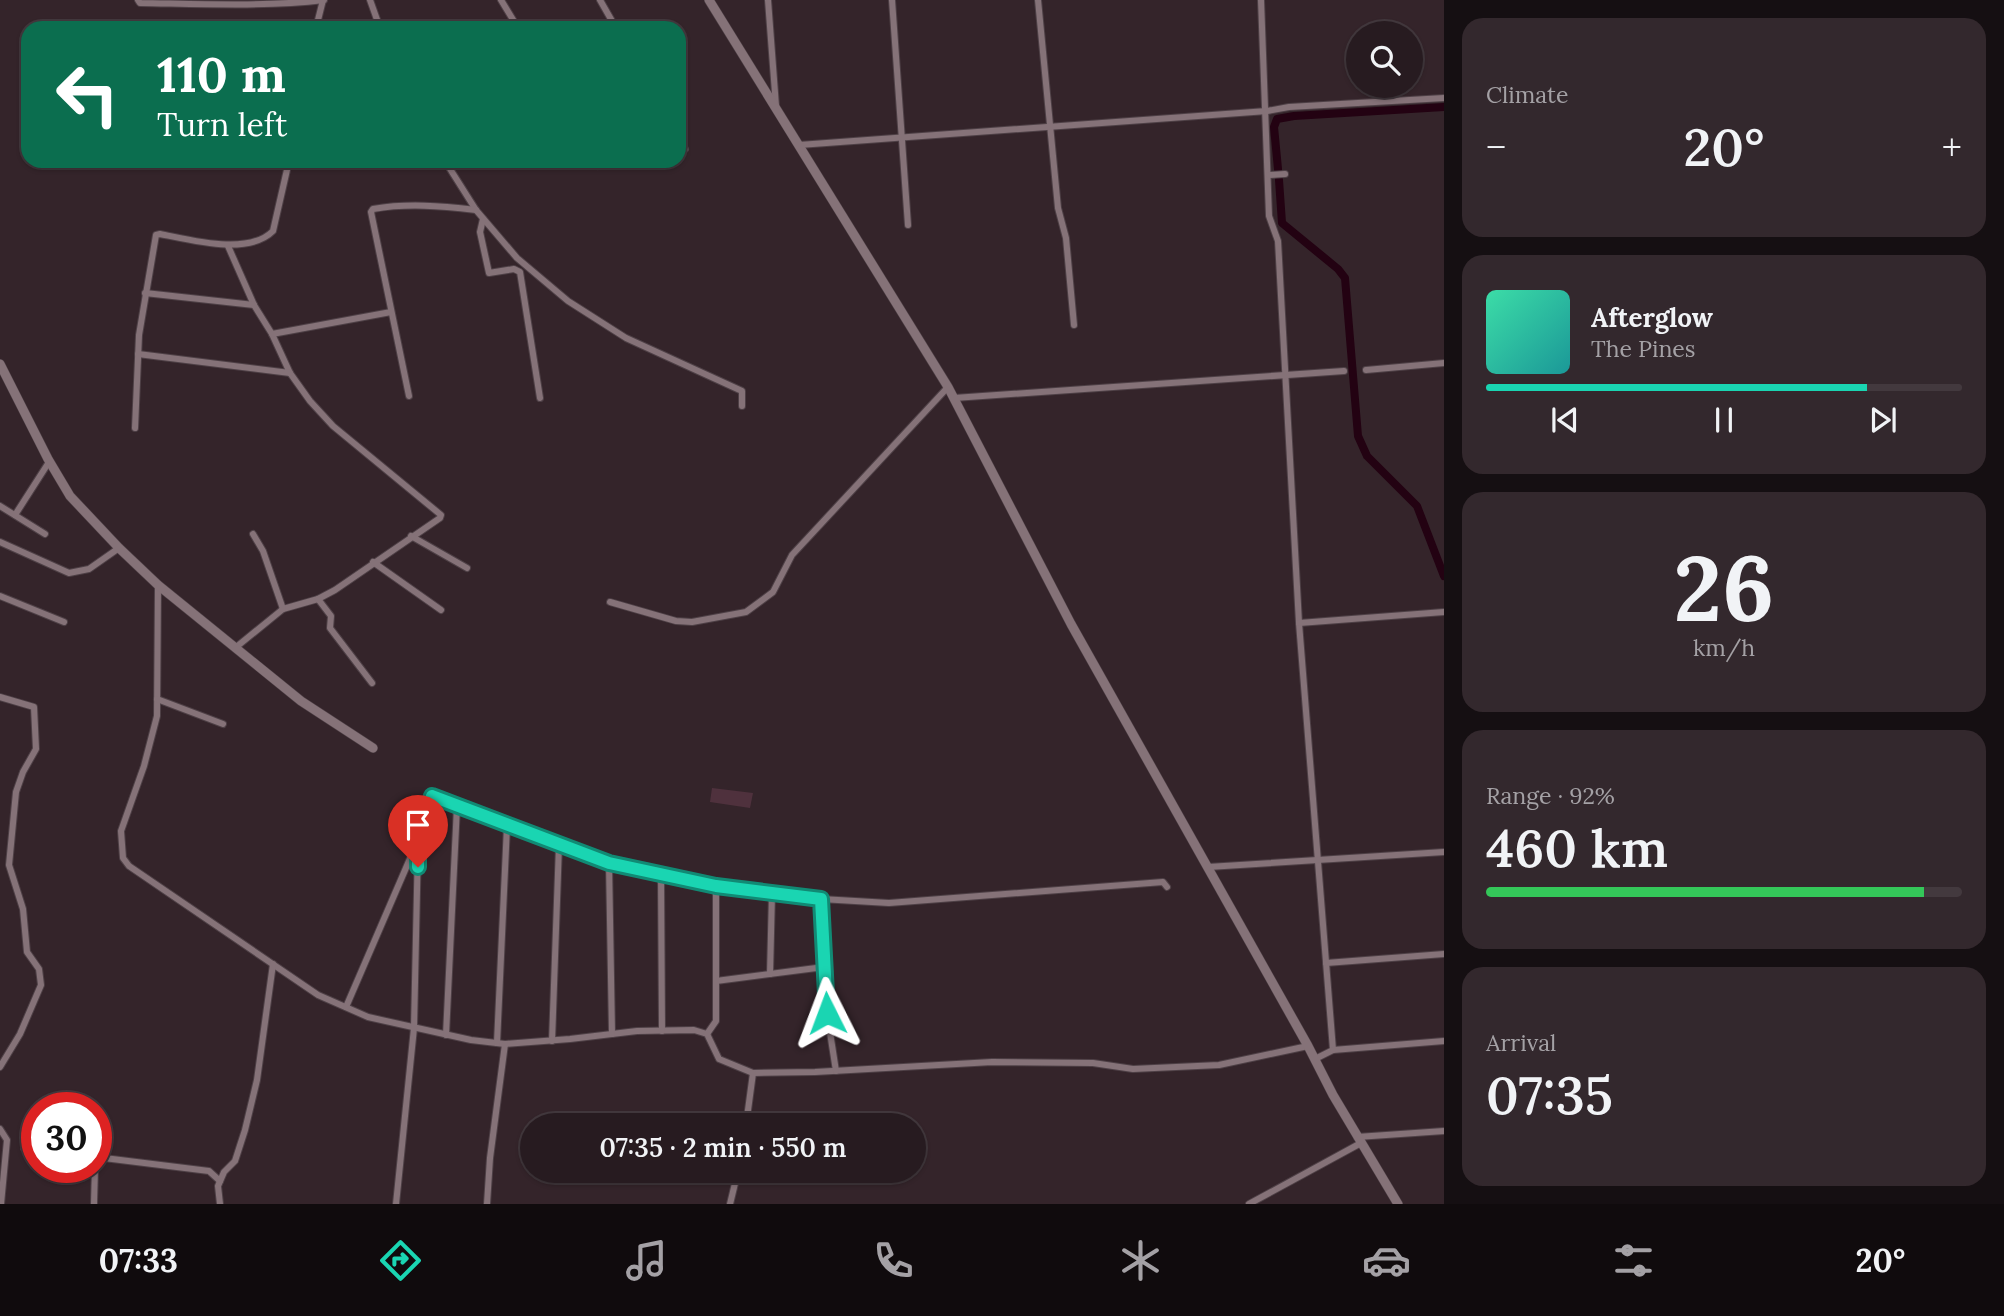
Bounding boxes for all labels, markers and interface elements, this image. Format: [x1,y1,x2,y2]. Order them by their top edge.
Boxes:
map controls [1346,21,1423,98]
button: search [1346,21,1423,98]
text: 110 m [157,43,286,105]
icon: left [42,49,133,140]
text: Climate [1486,80,1568,109]
text: Turn left [157,104,287,145]
text: 20° [1684,114,1764,180]
text: − [1486,123,1506,171]
text: + [1942,123,1962,171]
text: Afterglow [1591,301,1713,334]
text: The Pines [1591,334,1696,363]
icon: previous [1546,401,1584,439]
icon: pause [1705,401,1743,439]
icon: next [1864,401,1902,439]
text: 26 [1674,529,1774,646]
text: km/h [1693,633,1755,662]
text: Range · 92% [1486,781,1615,810]
pin [388,795,448,867]
icon: arrive [399,806,437,844]
text: 460 km [1486,815,1668,881]
position arrow [790,976,864,1050]
text: Arrival [1486,1028,1556,1057]
text: 07:35 [1486,1062,1613,1128]
speed limit sign: 30 [21,1092,112,1183]
text: 07:35 · 2 min · 550 m [600,1131,846,1164]
icon: directions [376,1236,425,1285]
icon: music [622,1236,671,1285]
icon: phone [869,1236,918,1285]
icon: climate [1116,1236,1165,1285]
icon: car [1362,1236,1411,1285]
icon: filters [1609,1236,1658,1285]
text: 07:33 [99,1240,178,1281]
text: 20° [1856,1240,1905,1281]

